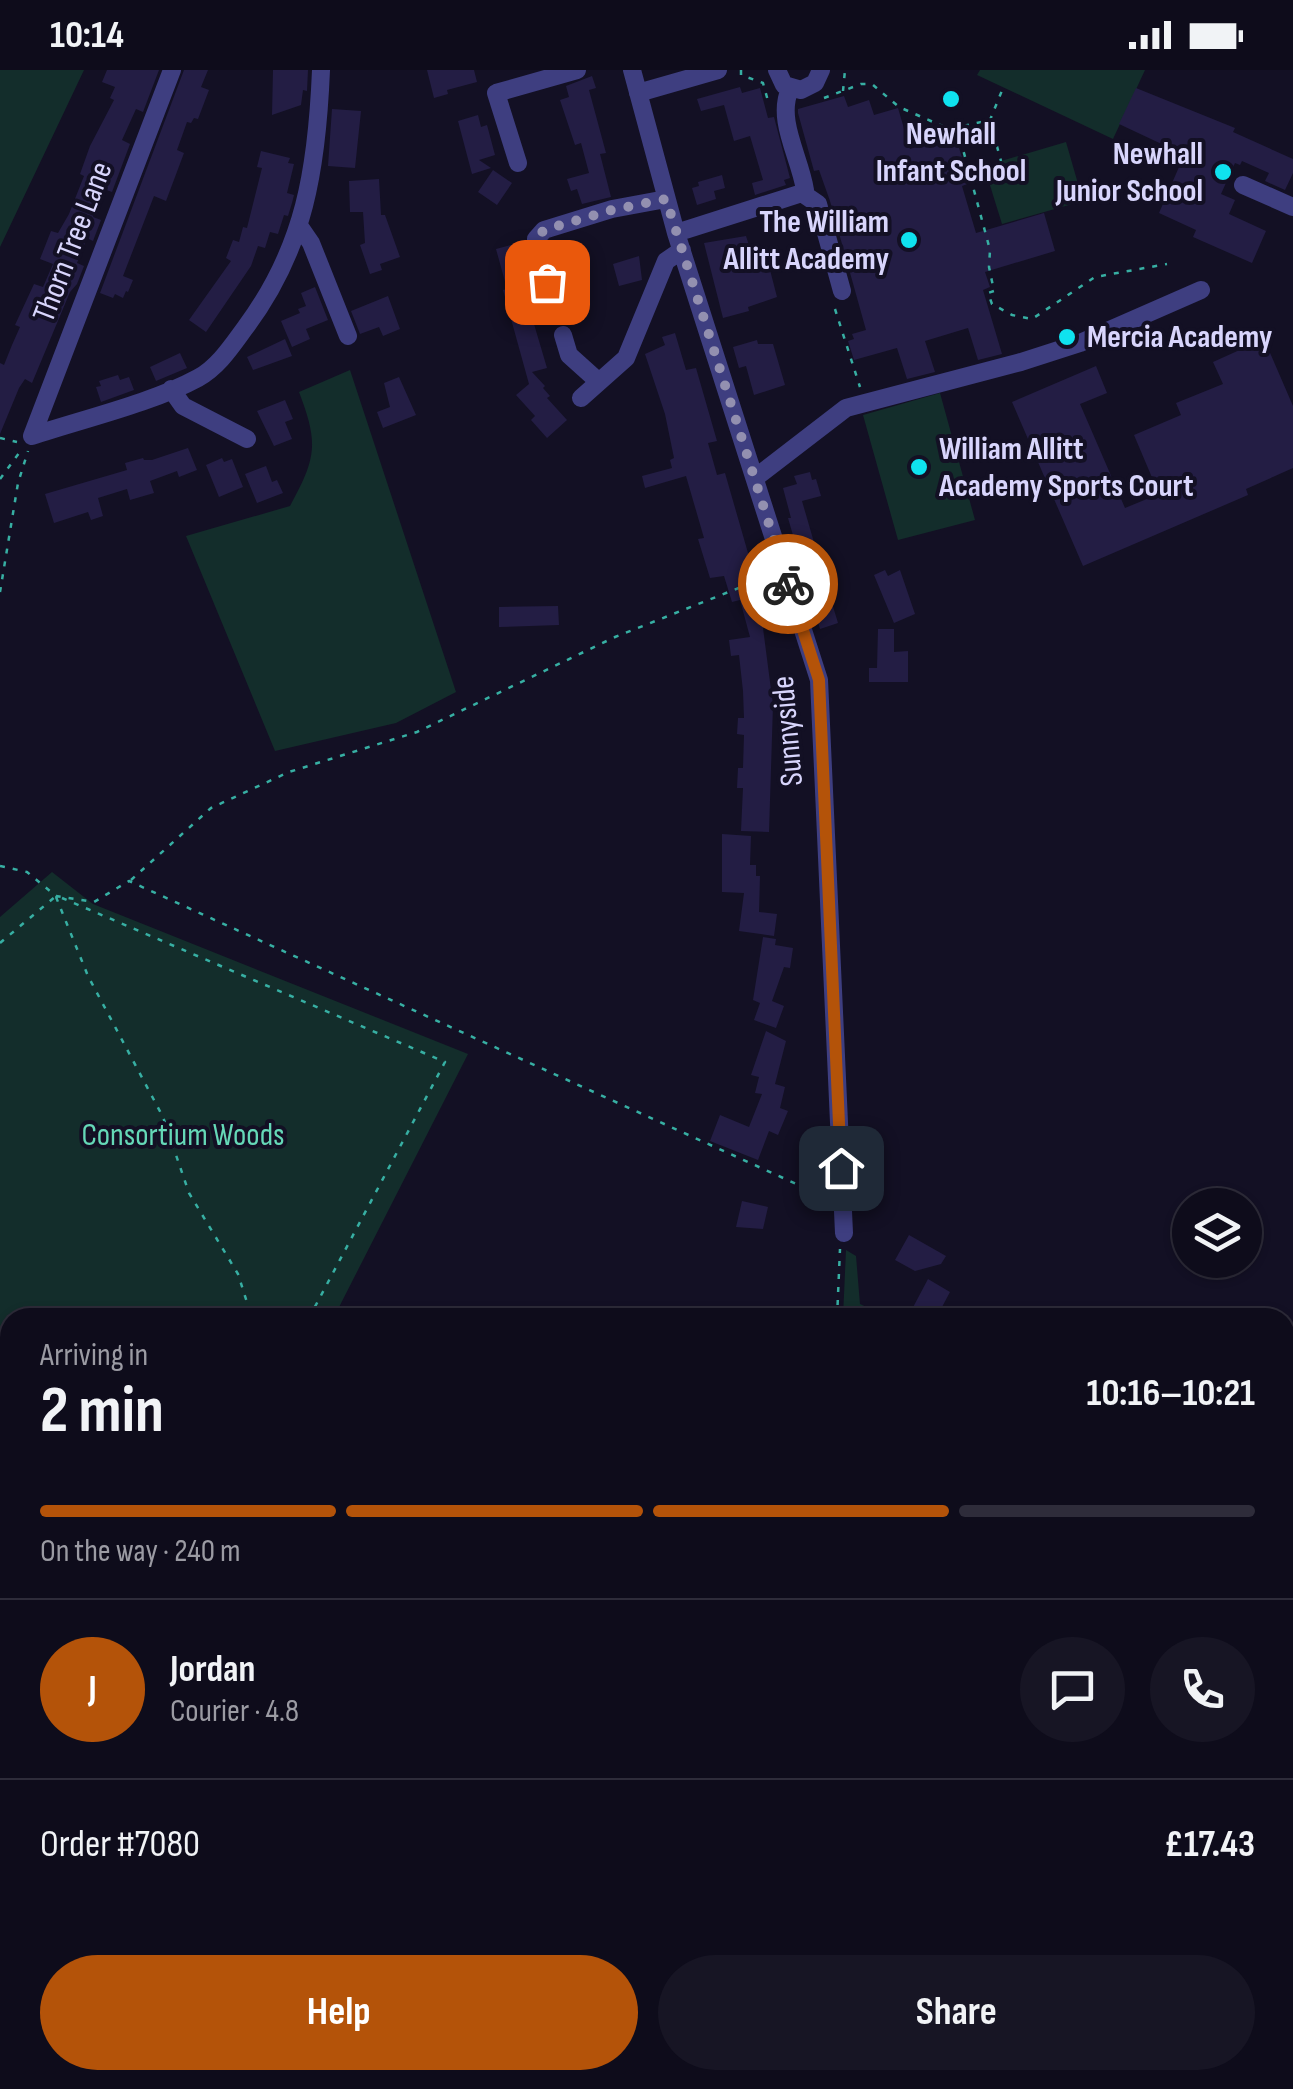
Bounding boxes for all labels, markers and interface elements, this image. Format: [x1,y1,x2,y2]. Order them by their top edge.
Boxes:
text: 10:14 [50,13,124,58]
marker: Newhall Infant School [940,88,962,110]
place label: Newhall Infant School [876,115,1026,191]
place label: Newhall Junior School [1055,135,1203,211]
street label: Thorn Tree Lane [25,156,121,328]
marker: Newhall Junior School [1212,161,1234,183]
place label: The William Allitt Academy [723,203,889,279]
marker: The William Allitt Academy [898,229,920,251]
pin [505,240,590,325]
icon: bag [520,255,575,310]
place label: Mercia Academy [1087,318,1272,357]
marker: Mercia Academy [1056,326,1078,348]
place label: William Allitt Academy Sports Court [938,430,1193,506]
marker: William Allitt Academy Sports Court [908,456,930,478]
courier [738,534,838,634]
icon: bike [761,557,816,612]
street label: Sunnyside [764,674,812,788]
park label: Consortium Woods [82,1116,284,1155]
pin [799,1126,884,1211]
icon: home [814,1141,869,1196]
map controls [1172,1188,1262,1278]
button: layers [1172,1188,1262,1278]
text: Arriving in [40,1336,148,1375]
text: 10:16–10:21 [1087,1371,1255,1416]
text: 2 min [40,1373,164,1451]
text: On the way · 240 m [40,1532,241,1571]
button: chat [1020,1637,1125,1742]
button: phone [1150,1637,1255,1742]
text: Jordan [170,1647,255,1692]
text: J [88,1667,97,1712]
text: Courier · 4.8 [170,1692,299,1731]
text: Order #7080 [40,1822,200,1867]
text: £17.43 [1164,1822,1255,1867]
button: Help [40,1955,638,2070]
button: Share [658,1955,1255,2070]

